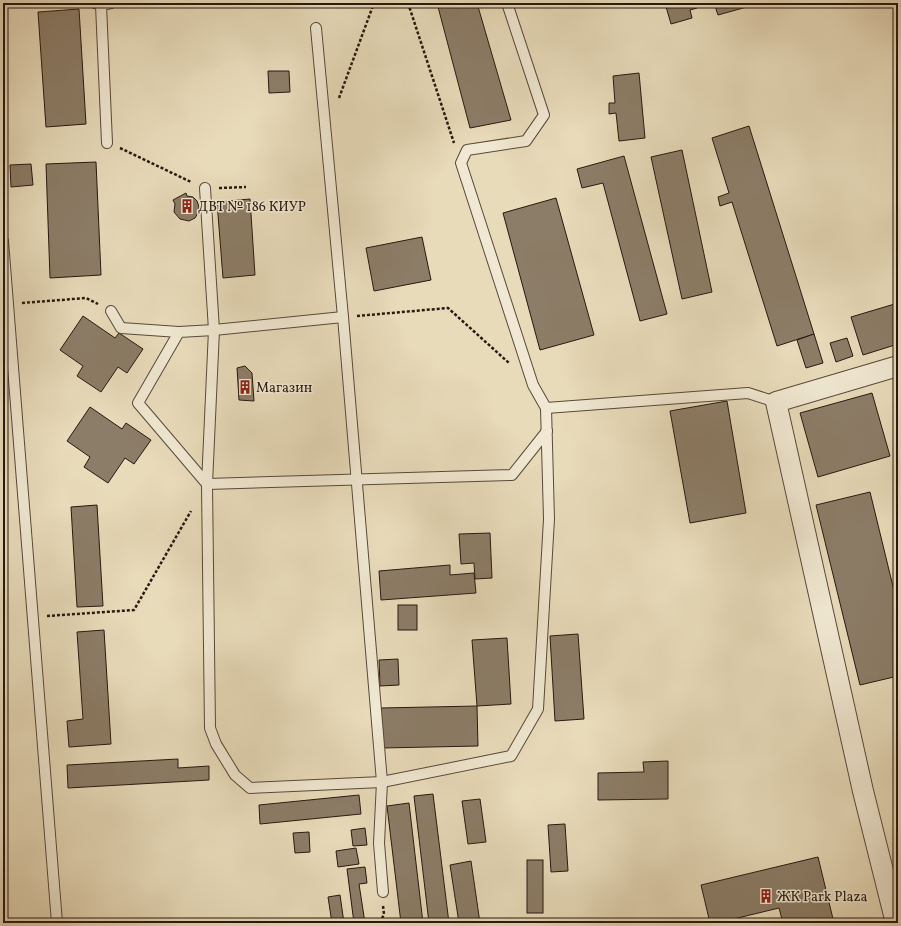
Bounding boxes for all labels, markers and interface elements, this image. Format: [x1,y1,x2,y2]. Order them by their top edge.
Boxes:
building icon: ДВТ № 186 КИУР [179,198,195,214]
place label: ДВТ № 186 КИУР [198,198,306,217]
building icon: Магазин [237,379,253,395]
place label: Магазин [256,379,313,398]
building icon: ЖК Park Plaza [758,888,774,904]
place label: ЖК Park Plaza [777,888,868,907]

